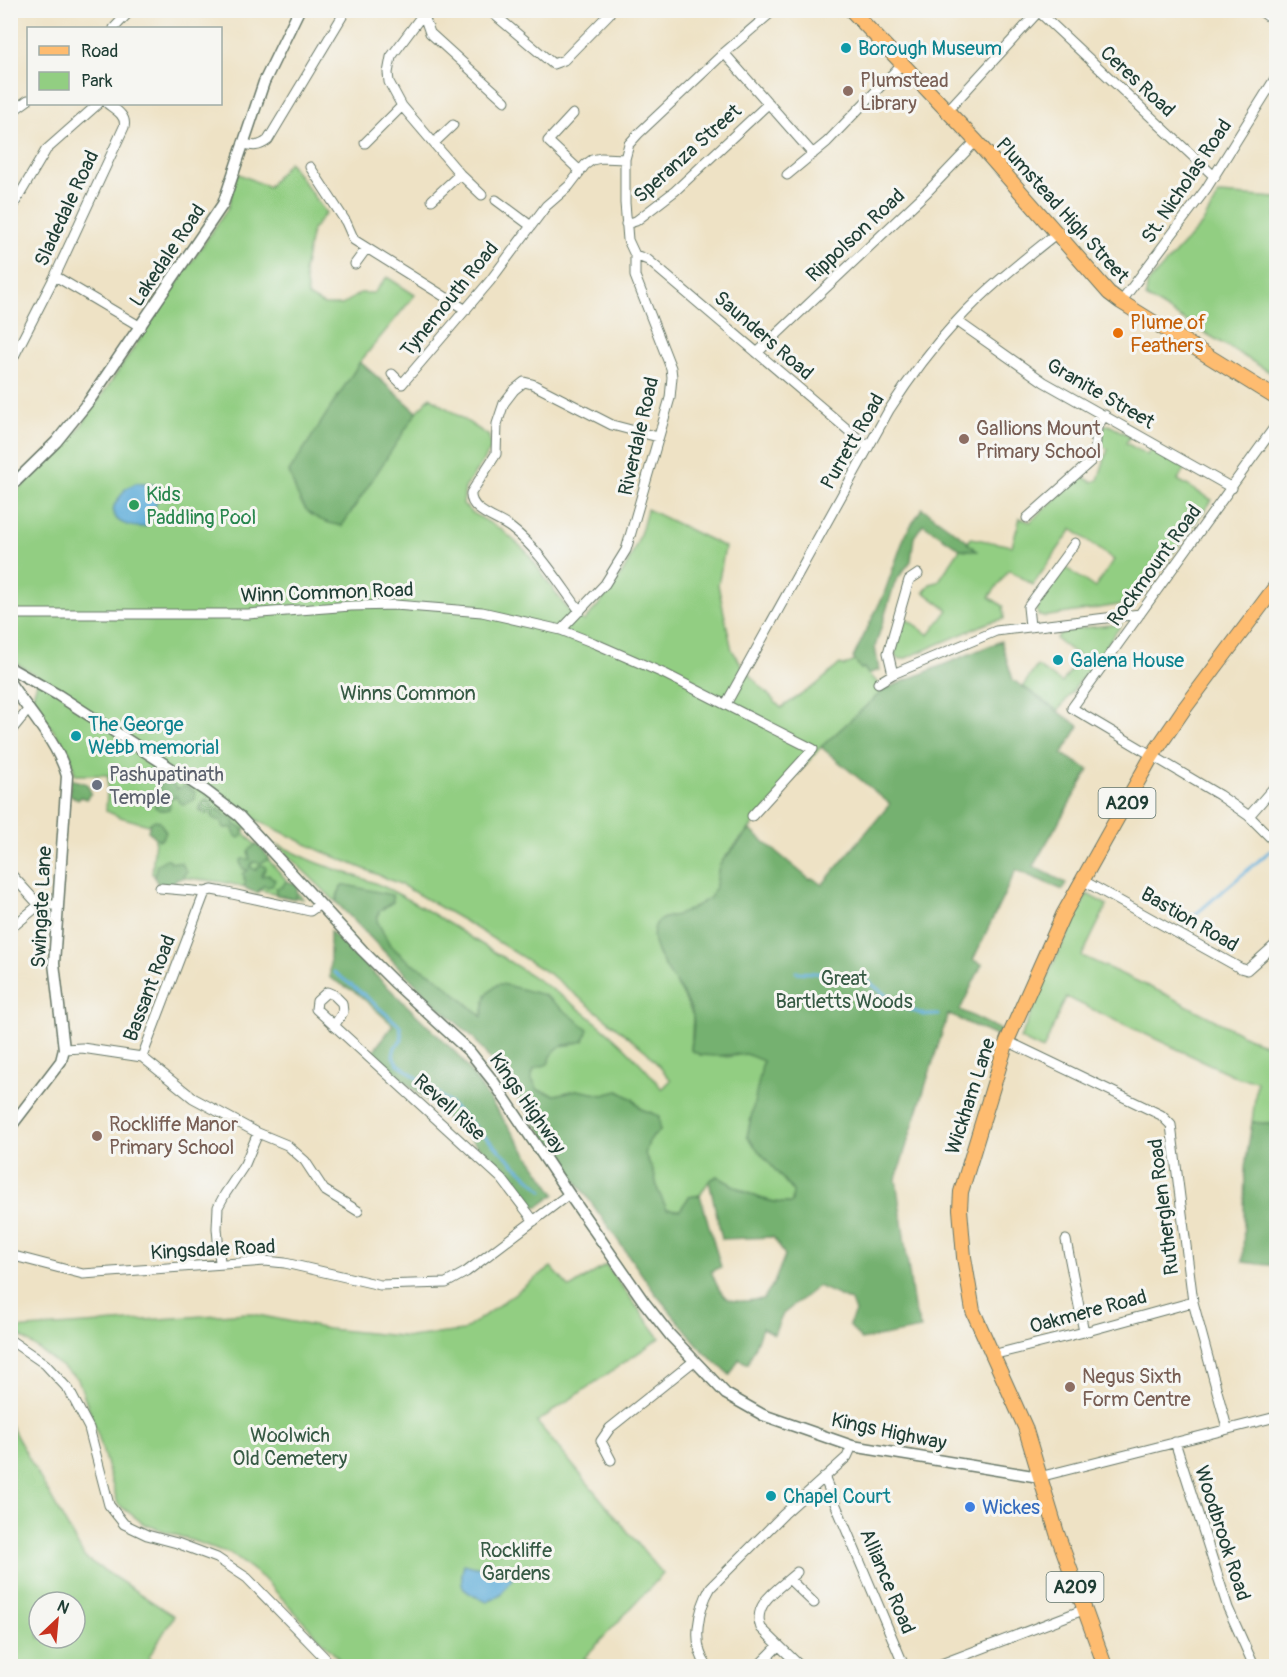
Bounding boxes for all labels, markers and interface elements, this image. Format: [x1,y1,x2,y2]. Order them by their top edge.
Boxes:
legend [27,27,222,105]
place label: Borough Museum [858,36,1002,61]
text: Road [81,40,118,63]
street label: Ceres Road [1095,40,1180,122]
marker: Borough Museum [839,41,853,55]
place label: Plumstead Library [860,68,949,116]
text: Park [81,70,113,93]
marker: Plumstead Library [841,84,855,98]
street label: Speranza Street [628,98,747,208]
street label: St. Nicholas Road [1136,114,1237,248]
street label: Plumstead High Street [991,132,1135,289]
street label: Sladedale Road [29,146,104,270]
street label: Rippolson Road [801,183,910,288]
street label: Lakedale Road [124,199,211,311]
street label: Tynemouth Road [395,236,504,362]
street label: Saunders Road [709,285,819,385]
place label: Plume of Feathers [1130,310,1206,358]
marker: Plume of Feathers [1111,326,1125,340]
street label: Granite Street [1042,352,1160,435]
street label: Riverdale Road [613,374,664,498]
street label: Purrett Road [815,389,890,494]
place label: Gallions Mount Primary School [976,416,1102,464]
marker: Gallions Mount Primary School [957,432,971,446]
place label: Kids Paddling Pool [146,482,256,530]
marker: Kids Paddling Pool [127,498,141,512]
street label: Rockmount Road [1102,500,1207,631]
street label: Winn Common Road [240,577,414,608]
place label: Galena House [1070,648,1184,673]
marker: Galena House [1051,653,1065,667]
park label: Winns Common [340,681,476,706]
place label: The George Webb memorial [88,712,220,760]
marker: The George Webb memorial [69,729,83,743]
place label: Pashupatinath Temple [109,762,224,810]
marker: Pashupatinath Temple [90,778,104,792]
road number: A209 [1098,788,1156,818]
street label: Swingate Lane [26,845,57,969]
street label: Bastion Road [1136,881,1243,957]
street label: Bassant Road [118,931,181,1045]
park label: Great Bartletts Woods [775,966,913,1014]
street label: Wickham Lane [940,1035,1001,1158]
street label: Kings Highway [484,1048,572,1159]
street label: Revell Rise [409,1069,491,1146]
place label: Rockliffe Manor Primary School [109,1112,238,1160]
marker: Rockliffe Manor Primary School [90,1129,104,1143]
street label: Rutherglen Road [1143,1137,1184,1277]
street label: Kingsdale Road [150,1234,276,1265]
street label: Oakmere Road [1027,1284,1149,1339]
place label: Negus Sixth Form Centre [1082,1364,1191,1412]
marker: Negus Sixth Form Centre [1063,1380,1077,1394]
street label: Kings Highway [829,1407,949,1456]
park label: Woolwich Old Cemetery [233,1423,348,1471]
street label: Woodbrook Road [1189,1462,1256,1604]
place label: Chapel Court [783,1484,892,1509]
marker: Chapel Court [764,1489,778,1503]
place label: Wickes [982,1495,1040,1520]
marker: Wickes [963,1500,977,1514]
street label: Alliance Road [854,1525,921,1638]
park label: Rockliffe Gardens [480,1538,552,1586]
road number: A209 [1046,1572,1104,1602]
north arrow [27,1590,87,1650]
text: N [54,1596,73,1619]

